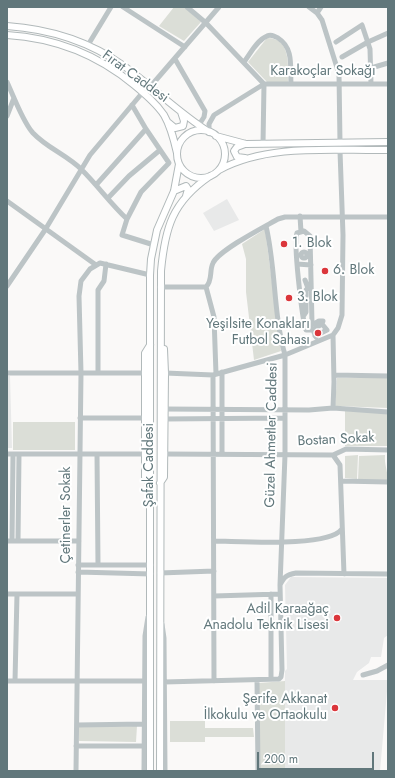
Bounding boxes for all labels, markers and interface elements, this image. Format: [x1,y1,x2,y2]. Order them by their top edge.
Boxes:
street label: Fırat Caddesi [98,47,172,107]
street label: Karakoçlar Sokağı [270,64,376,80]
place label: 1. Blok [292,236,332,252]
marker: 1. Blok [279,239,289,249]
place label: 6. Blok [333,263,374,279]
marker: 6. Blok [320,266,330,276]
place label: 3. Blok [297,290,338,306]
marker: 3. Blok [284,293,294,303]
place label: Yeşilsite Konakları Futbol Sahası [206,317,310,350]
marker: Yeşilsite Konakları Futbol Sahası [313,328,323,338]
street label: Güzel Ahmetler Caddesi [262,362,282,508]
street label: Şafak Caddesi [142,423,158,507]
street label: Bostan Sokak [297,430,375,450]
street label: Çetinerler Sokak [59,467,75,563]
place label: Adil Karaağaç Anadolu Teknik Lisesi [203,602,329,634]
marker: Adil Karaağaç Anadolu Teknik Lisesi [332,613,342,623]
place label: Şerife Akkanat İlkokulu ve Ortaokulu [204,692,327,724]
marker: Şerife Akkanat İlkokulu ve Ortaokulu [330,703,340,713]
scale bar [259,744,376,770]
text: 200 m [264,750,298,768]

